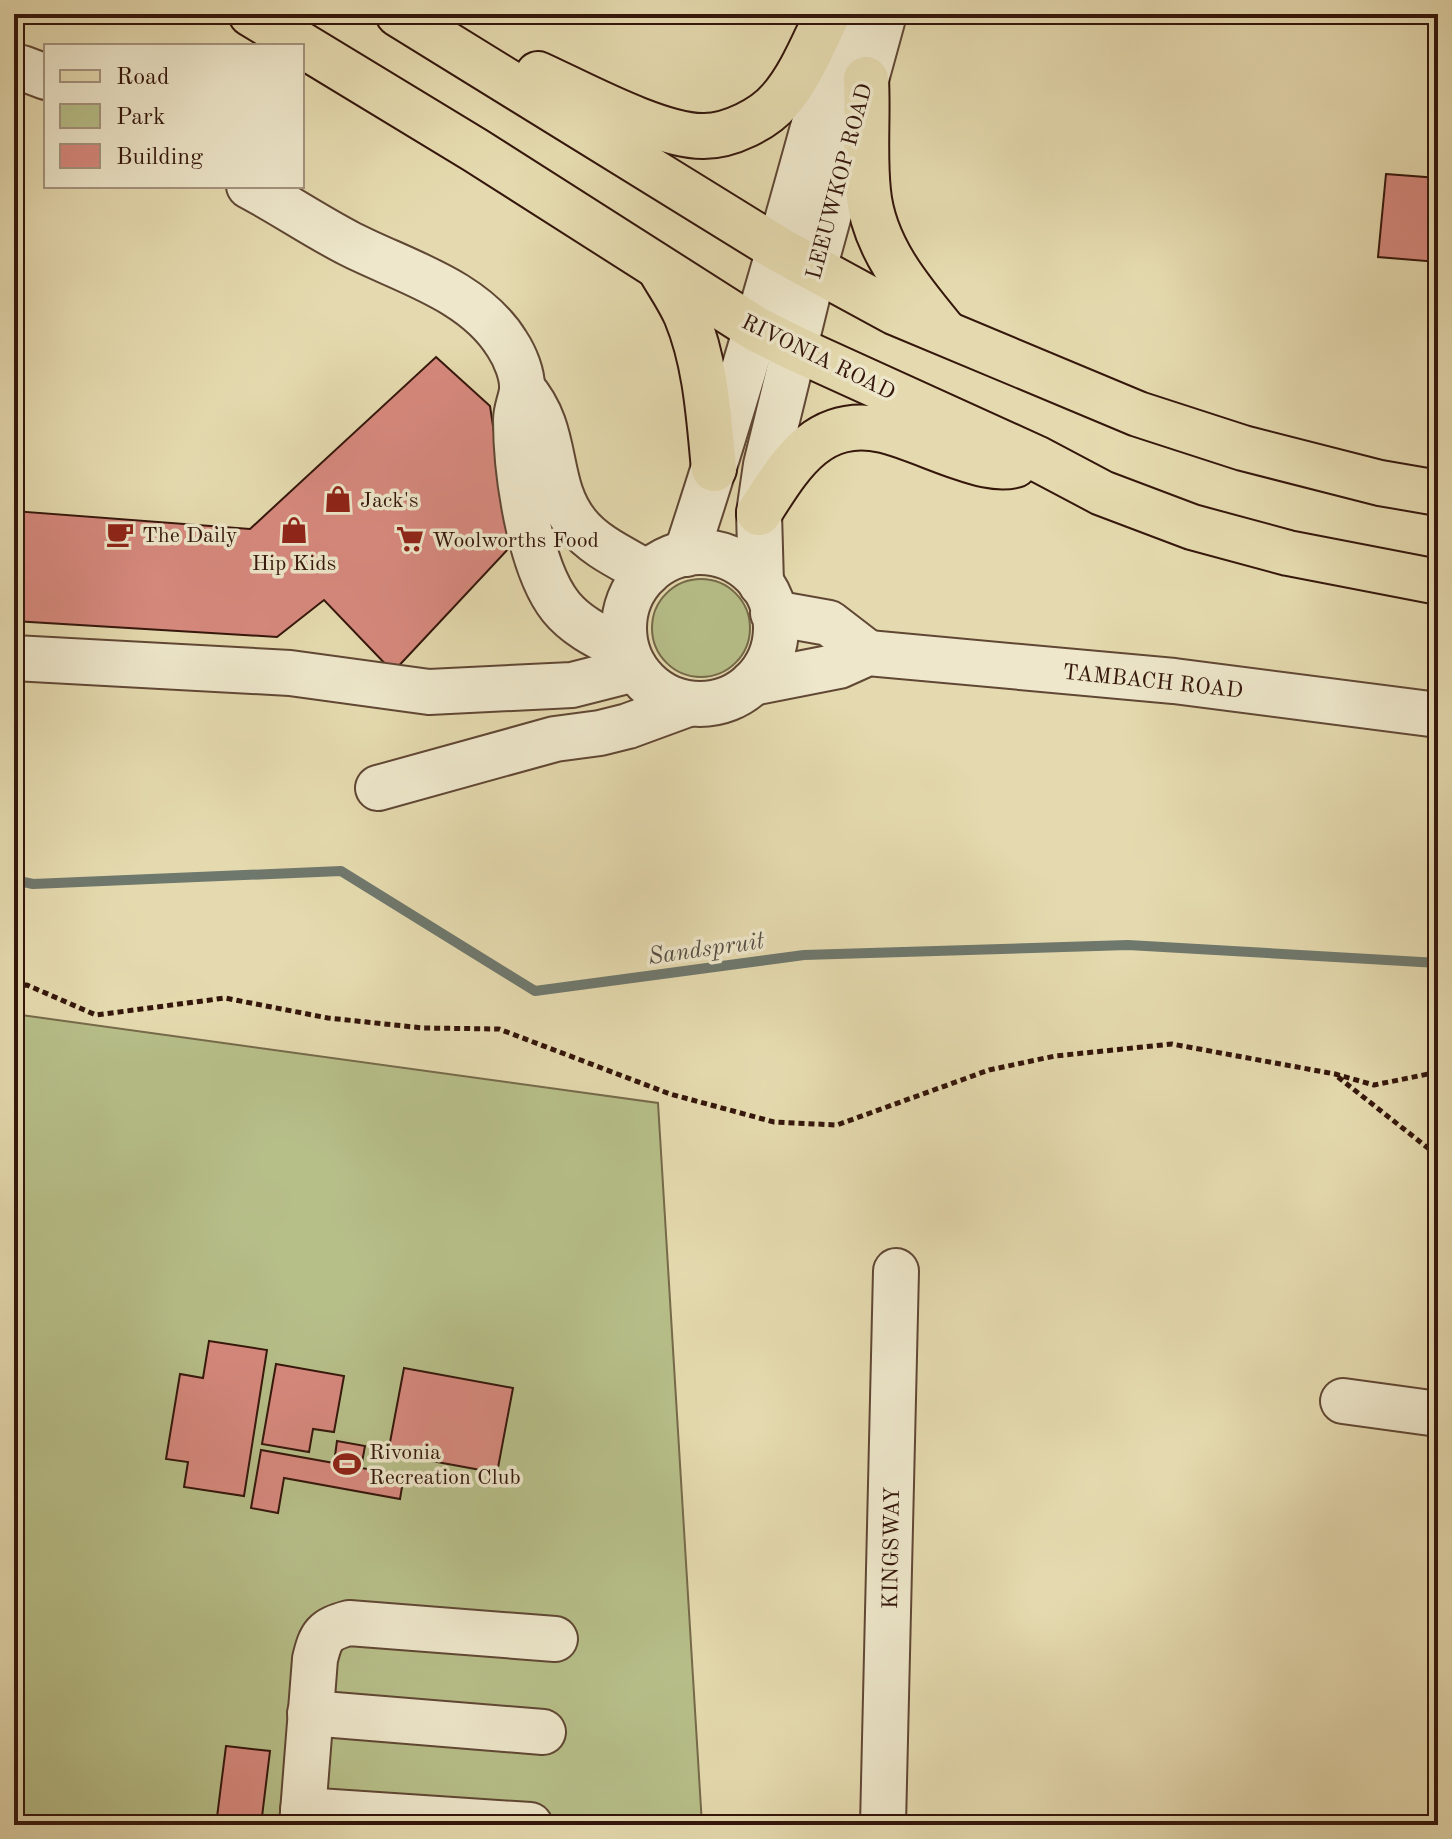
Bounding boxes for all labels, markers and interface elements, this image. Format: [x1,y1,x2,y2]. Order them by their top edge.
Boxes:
legend [44,44,304,188]
text: Road [116,66,169,90]
street label: LEEUWKOP ROAD [803,81,877,282]
text: Park [116,106,165,130]
text: Building [116,146,203,170]
street label: RIVONIA ROAD [738,311,898,404]
shop icon: Jack's [323,484,353,514]
place label: Jack's [360,490,419,512]
shop icon: Hip Kids [279,515,309,545]
cafe icon: The Daily [105,519,135,549]
supermarket icon: Woolworths Food [395,524,425,554]
place label: The Daily [142,525,238,547]
place label: Woolworths Food [432,530,599,552]
place label: Hip Kids [252,553,336,575]
street label: TAMBACH ROAD [1061,662,1244,702]
water label: Sandspruit [647,930,766,970]
place label: Rivonia Recreation Club [369,1442,521,1489]
sports icon: Rivonia Recreation Club [332,1449,362,1479]
street label: KINGSWAY [880,1487,904,1609]

